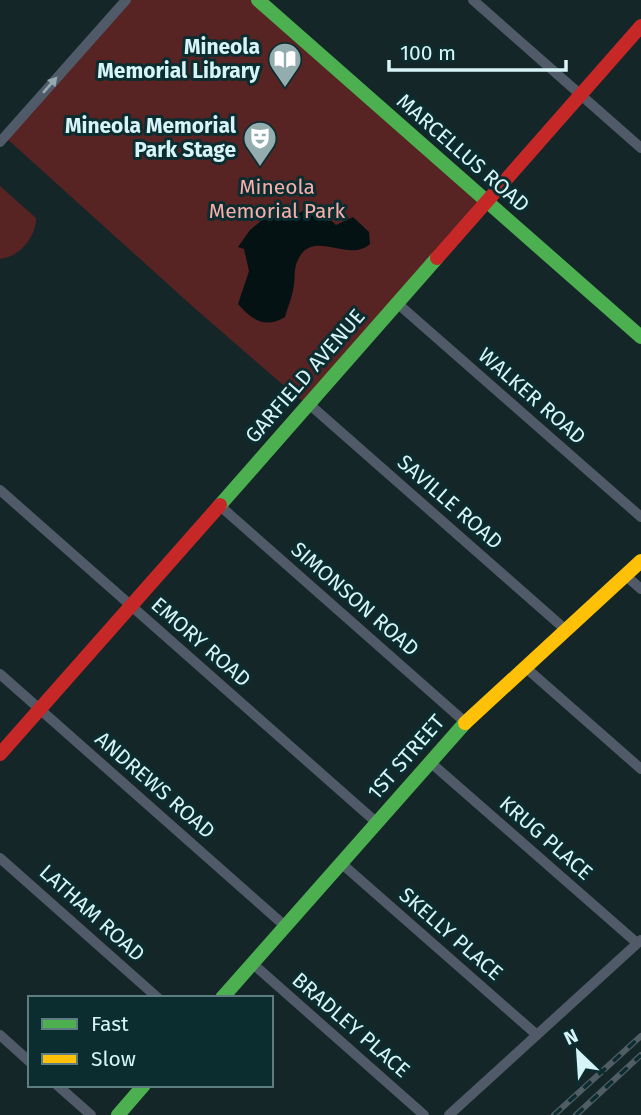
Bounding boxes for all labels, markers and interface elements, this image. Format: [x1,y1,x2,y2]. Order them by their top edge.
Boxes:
scale bar [389,28,566,72]
place label: Mineola Memorial Library [97,34,260,84]
library icon: Mineola Memorial Library [266,40,304,89]
text: 100 m [400,40,456,66]
one-way arrow [42,77,57,94]
street label: MARCELLUS ROAD [391,88,535,218]
place label: Mineola Memorial Park Stage [65,113,237,163]
theatre icon: Mineola Memorial Park Stage [241,119,279,168]
park label: Mineola Memorial Park [209,174,345,224]
street label: GARFIELD AVENUE [240,304,370,448]
street label: WALKER ROAD [473,342,591,450]
street label: SAVILLE ROAD [392,449,508,555]
street label: SIMONSON ROAD [286,536,424,662]
street label: EMORY ROAD [146,592,256,692]
street label: 1ST STREET [362,709,450,805]
street label: ANDREWS ROAD [90,726,220,844]
street label: KRUG PLACE [494,790,598,886]
street label: LATHAM ROAD [34,859,150,967]
street label: SKELLY PLACE [394,882,508,986]
street label: BRADLEY PLACE [287,967,415,1083]
legend [28,996,273,1087]
text: Fast [91,1011,129,1037]
north arrow [543,1017,613,1087]
text: N [560,1024,582,1050]
text: Slow [91,1046,136,1072]

